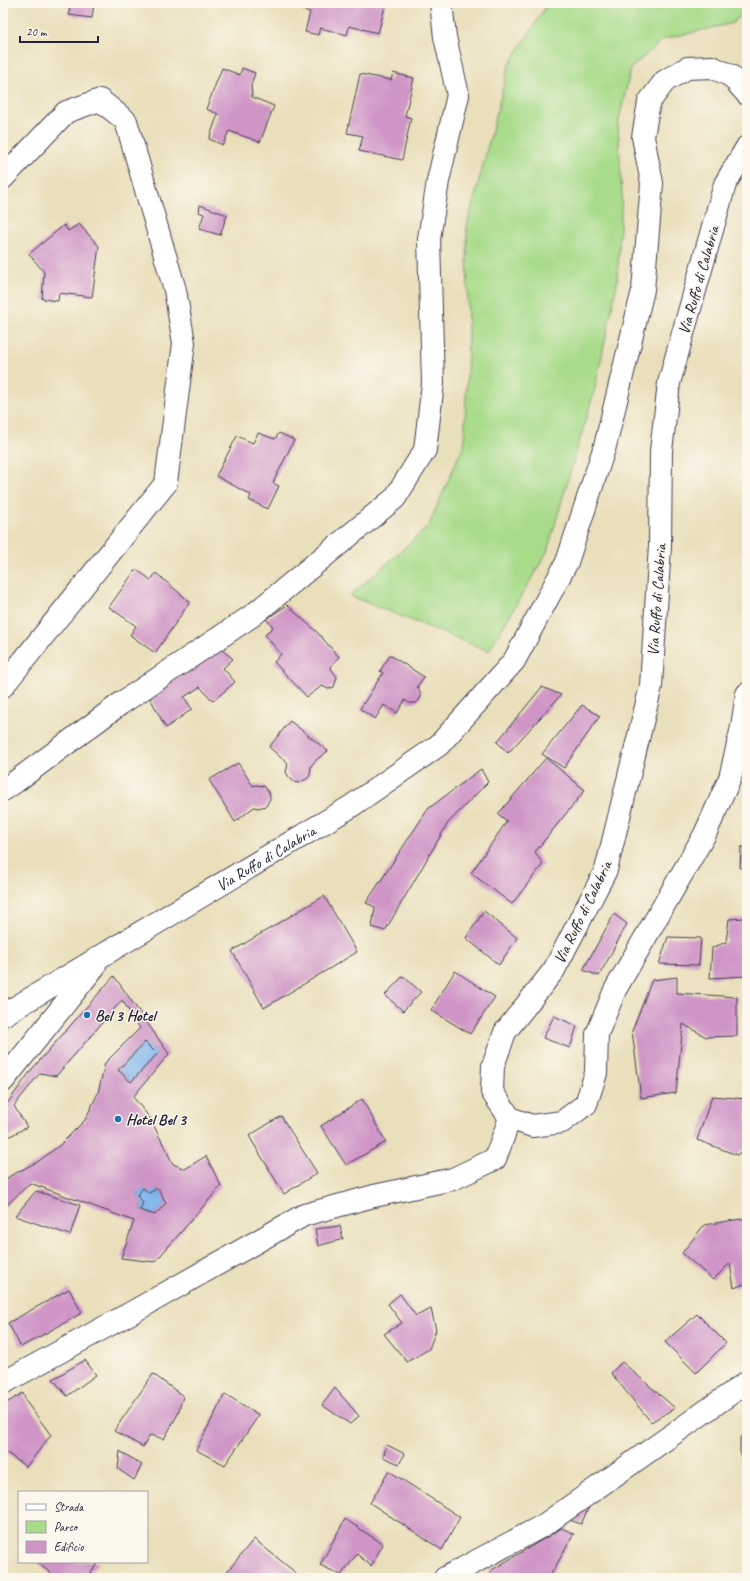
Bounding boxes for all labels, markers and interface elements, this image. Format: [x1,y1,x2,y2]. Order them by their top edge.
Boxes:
scale bar [20,18,98,44]
text: 20 m [26,24,48,40]
street label: Via Ruffo di Calabria [674,222,724,337]
street label: Via Ruffo di Calabria [643,542,671,657]
street label: Via Ruffo di Calabria [213,820,320,896]
street label: Via Ruffo di Calabria [549,857,617,967]
place label: Bel 3 Hotel [95,1006,158,1026]
marker: Bel 3 Hotel [82,1010,92,1020]
place label: Hotel Bel 3 [126,1110,188,1130]
marker: Hotel Bel 3 [113,1114,123,1124]
legend [18,1491,148,1563]
text: Strada [54,1499,84,1515]
text: Parco [54,1519,79,1535]
text: Edificio [54,1539,84,1555]

